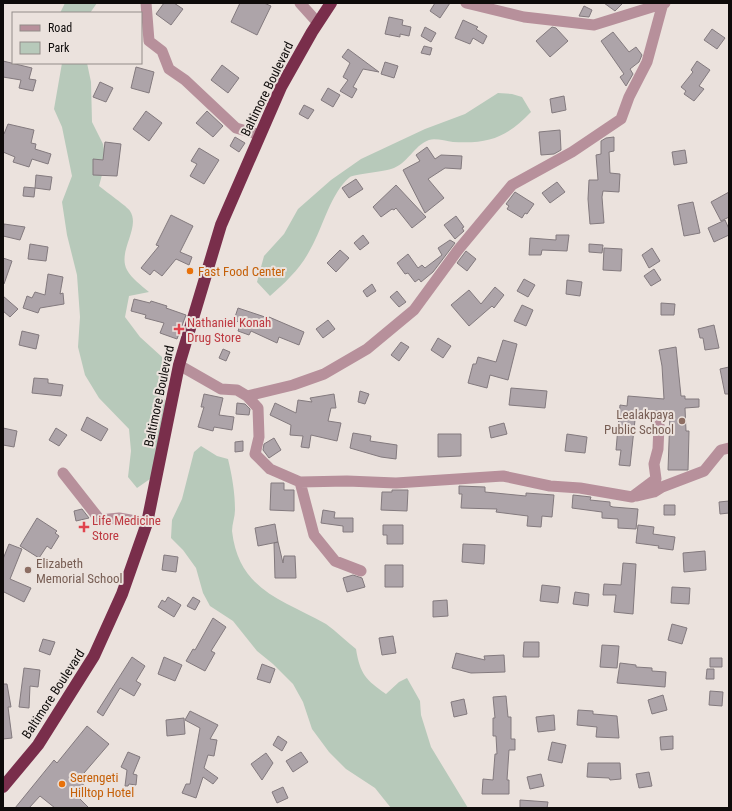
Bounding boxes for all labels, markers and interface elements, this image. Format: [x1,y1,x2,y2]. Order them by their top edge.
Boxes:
legend [12,12,142,64]
text: Road [48,21,72,35]
street label: Baltimore Boulevard [238,39,296,139]
text: Park [48,41,70,55]
place label: Fast Food Center [198,264,285,279]
marker: Fast Food Center [185,266,195,276]
place label: Nathaniel Konah Drug Store [187,315,271,345]
marker: Nathaniel Konah Drug Store [174,324,184,334]
street label: Baltimore Boulevard [141,344,177,448]
place label: Lealakpaya Public School [604,407,674,437]
marker: Lealakpaya Public School [677,416,687,426]
place label: Life Medicine Store [92,513,161,543]
marker: Life Medicine Store [79,522,89,532]
place label: Elizabeth Memorial School [36,556,122,586]
marker: Elizabeth Memorial School [23,565,33,575]
street label: Baltimore Boulevard [19,647,87,741]
place label: Serengeti Hilltop Hotel [70,770,134,800]
marker: Serengeti Hilltop Hotel [57,779,67,789]

